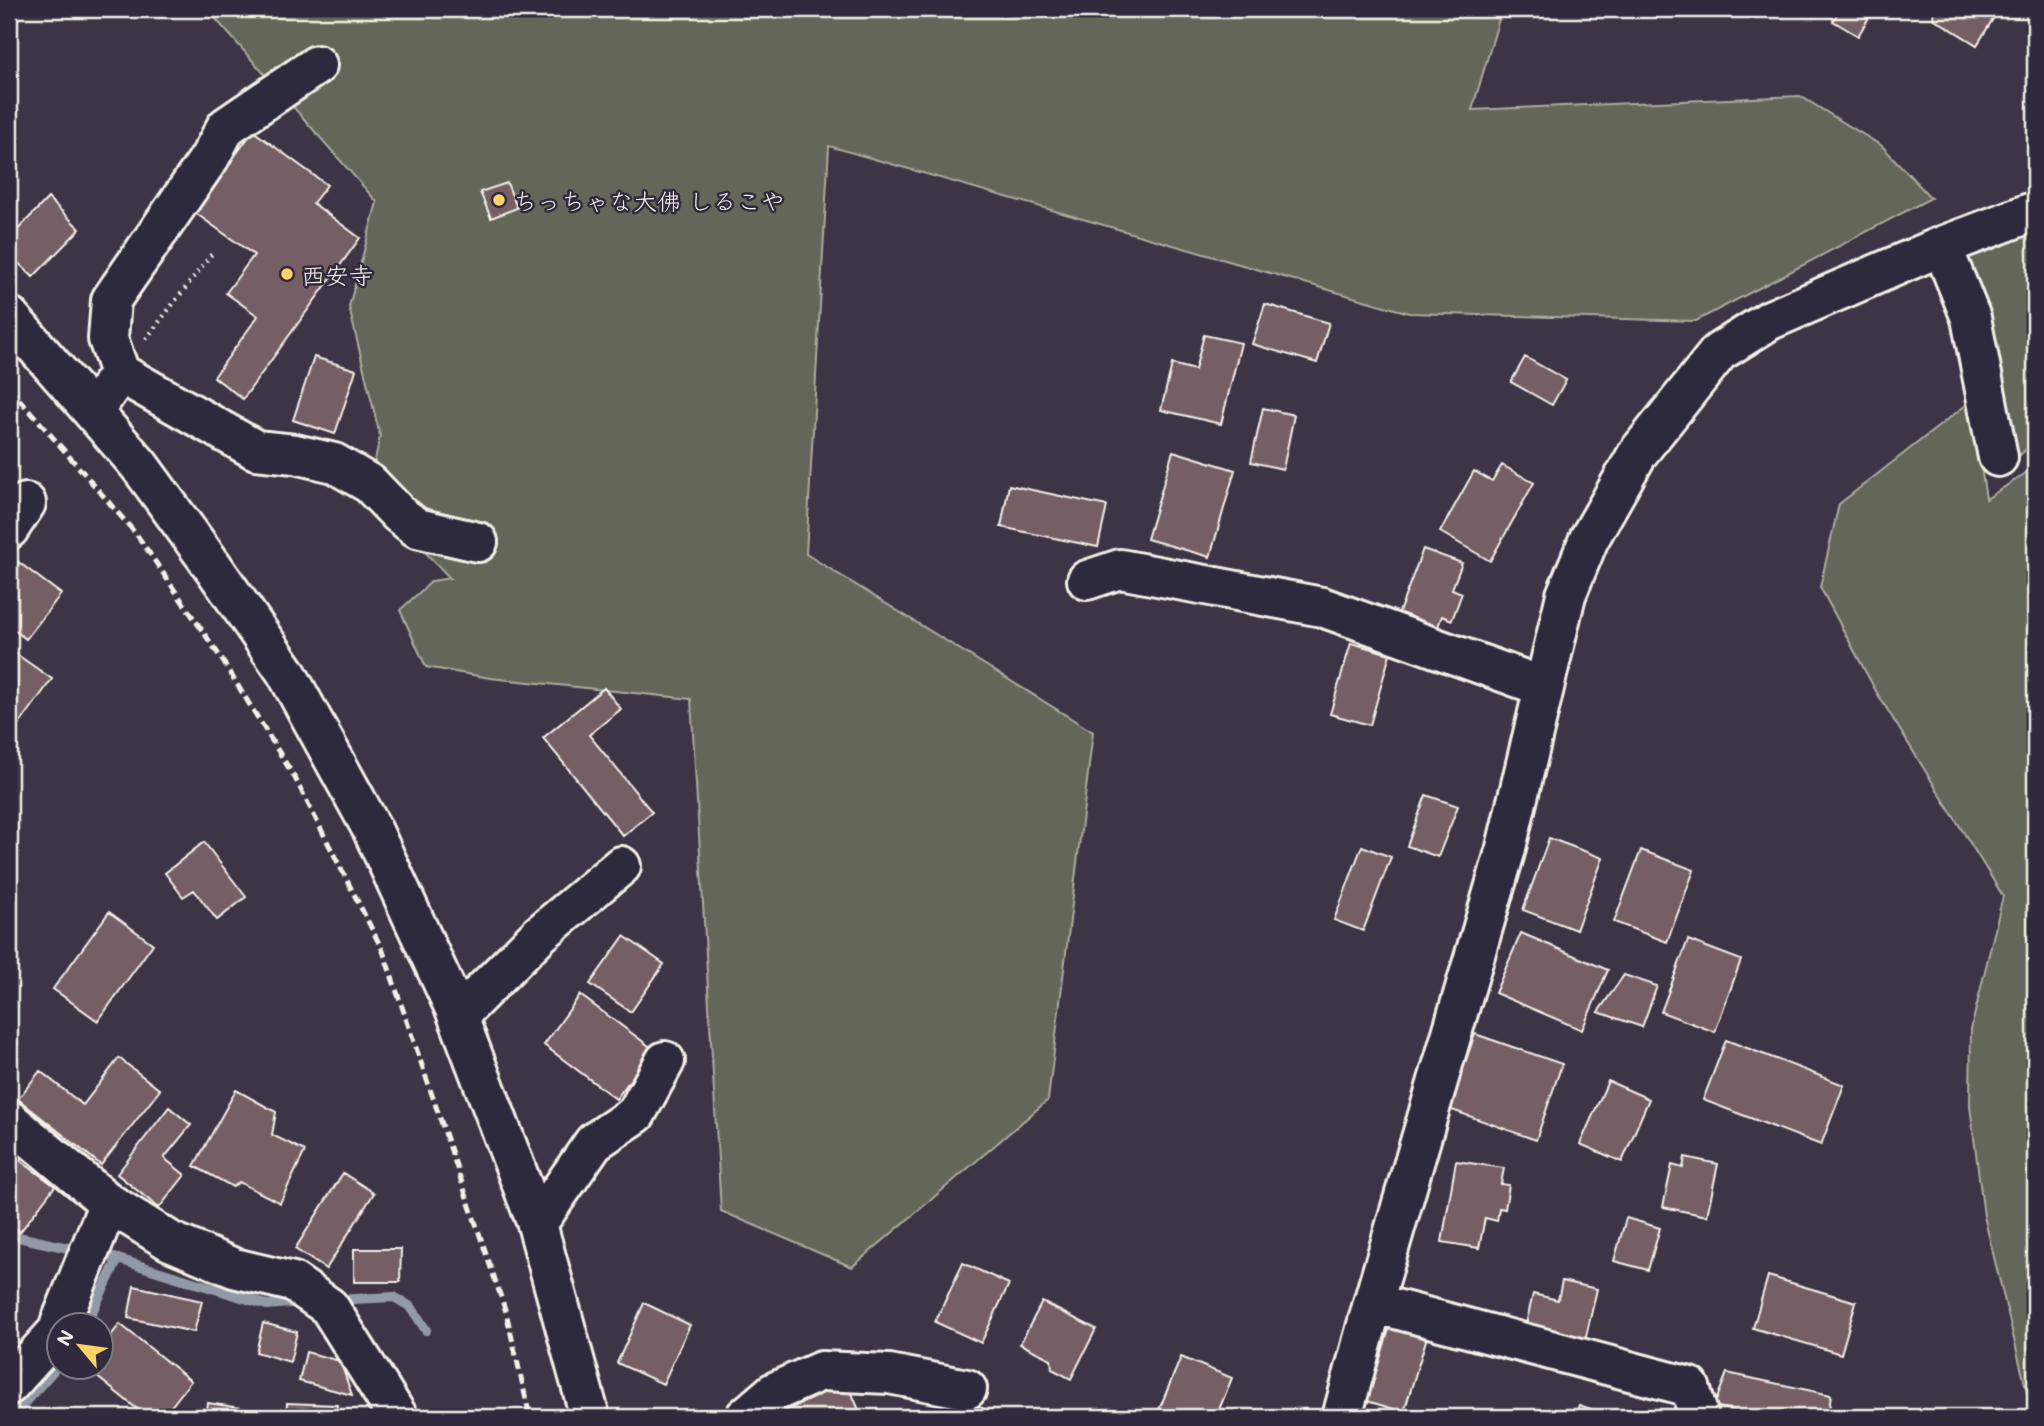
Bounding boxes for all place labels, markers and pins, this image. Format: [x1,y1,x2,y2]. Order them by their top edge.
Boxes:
place label: ちっちゃな大佛 しるこや [513,185,785,216]
marker: ちっちゃな大佛 しるこや [491,192,507,208]
place label: 西安寺 [301,259,373,290]
marker: 西安寺 [279,266,295,282]

